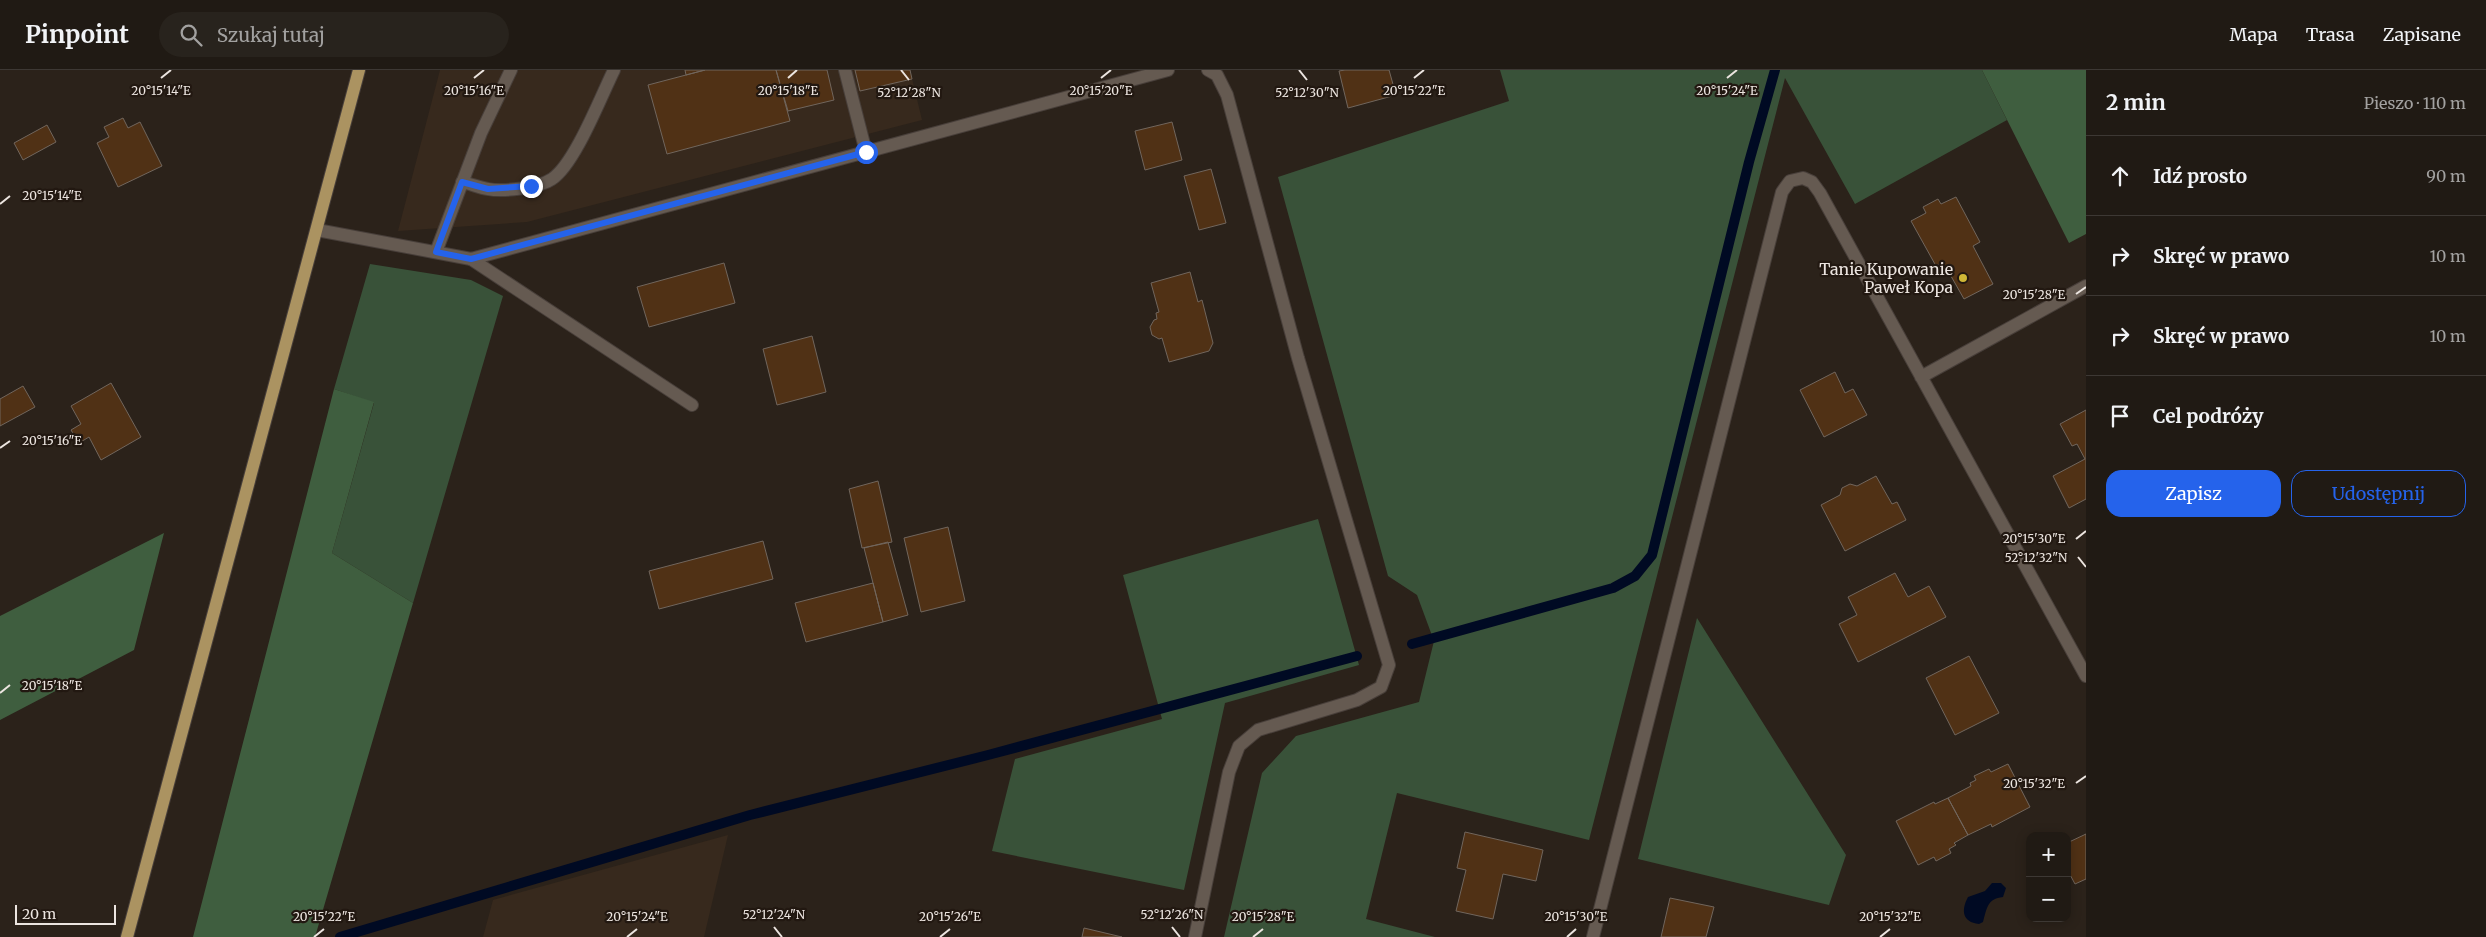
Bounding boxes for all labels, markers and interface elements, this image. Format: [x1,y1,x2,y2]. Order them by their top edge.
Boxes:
search box [159,12,509,57]
text: Pinpoint [25,19,129,50]
icon: search [177,21,205,49]
text: Szukaj tutaj [217,23,325,47]
text: Mapa [2230,23,2278,46]
text: Trasa [2306,23,2355,46]
text: Zapisane [2383,23,2461,46]
text: 20°15'14"E [131,83,191,98]
text: 20°15'16"E [444,83,504,98]
text: 20°15'18"E [758,83,819,98]
text: 20°15'20"E [1070,83,1133,98]
text: 20°15'22"E [1383,83,1445,98]
text: 20°15'24"E [1696,83,1758,98]
text: 52°12'28"N [877,85,941,100]
text: 52°12'30"N [1275,85,1340,100]
text: 2 min [2106,89,2166,116]
text: Pieszo · 110 m [2364,93,2466,113]
route start [855,141,878,164]
icon: ahead [2106,162,2134,190]
text: Idź prosto [2153,164,2247,188]
text: 90 m [2426,166,2466,186]
route end [520,175,543,198]
text: 20°15'14"E [22,188,82,203]
icon: right [2106,242,2134,270]
text: Skręć w prawo [2153,244,2289,268]
text: 10 m [2429,246,2466,266]
place label: Tanie Kupowanie Paweł Kopa [1819,259,1953,297]
marker: Tanie Kupowanie Paweł Kopa [1957,272,1969,284]
text: 20°15'28"E [2003,287,2066,302]
icon: right [2106,322,2134,350]
text: Skręć w prawo [2153,324,2289,348]
text: 10 m [2429,326,2466,346]
icon: arrive [2106,402,2134,430]
text: Cel podróży [2153,404,2264,428]
text: 20°15'16"E [22,433,82,448]
button: Zapisz [2106,470,2281,517]
button: Udostępnij [2291,470,2466,517]
text: 20°15'30"E [2003,531,2066,546]
text: 52°12'32"N [2005,550,2068,565]
text: 20°15'18"E [22,678,83,693]
text: 20°15'32"E [2003,776,2065,791]
map controls [2026,832,2071,922]
button: + [2026,832,2071,877]
button: − [2026,877,2071,922]
scale bar [15,902,116,925]
text: 20 m [22,905,56,923]
text: 52°12'24"N [743,907,806,922]
text: 52°12'26"N [1141,907,1204,922]
text: 20°15'22"E [293,909,355,924]
text: 20°15'24"E [606,909,668,924]
text: 20°15'26"E [919,909,981,924]
text: 20°15'28"E [1232,909,1295,924]
text: 20°15'30"E [1545,909,1608,924]
text: 20°15'32"E [1859,909,1921,924]

